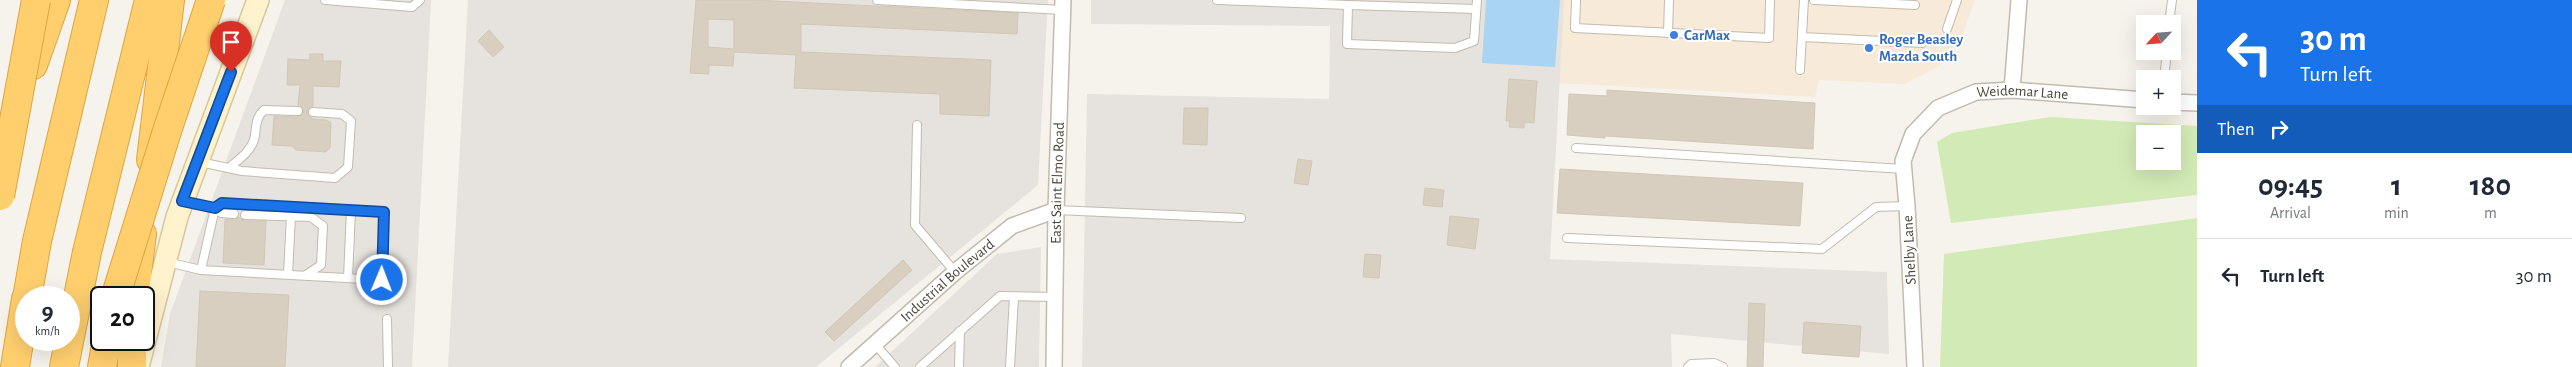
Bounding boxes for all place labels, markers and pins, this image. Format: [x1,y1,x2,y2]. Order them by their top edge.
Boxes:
pin [210,21,252,72]
place label: CarMax [1684,28,1730,43]
marker: CarMax [1668,29,1680,41]
place label: Roger Beasley Mazda South [1879,32,1963,64]
marker: Roger Beasley Mazda South [1863,42,1875,54]

